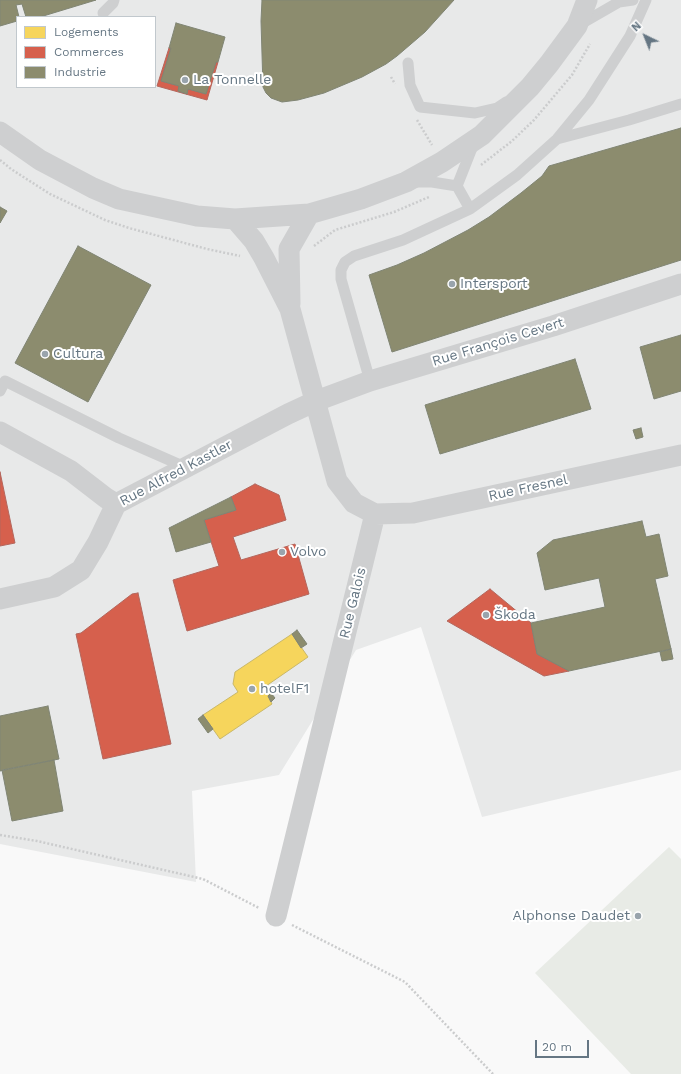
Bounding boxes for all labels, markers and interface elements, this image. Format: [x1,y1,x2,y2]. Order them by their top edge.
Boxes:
legend [16,16,156,88]
north arrow [625,16,665,56]
text: N [629,19,644,34]
text: Logements [54,25,119,39]
text: Commerces [54,45,124,59]
text: Industrie [54,65,106,79]
place label: La Tonnelle [193,72,271,88]
marker: La Tonnelle [180,75,190,85]
place label: Intersport [460,276,528,292]
marker: Intersport [447,279,457,289]
street label: Rue François Cevert [430,314,566,370]
place label: Cultura [53,346,103,362]
marker: Cultura [40,349,50,359]
street label: Rue Alfred Kastler [117,436,235,510]
street label: Rue Fresnel [487,471,569,505]
place label: Volvo [290,544,327,560]
marker: Volvo [277,547,287,557]
street label: Rue Galois [336,566,370,640]
place label: Škoda [494,607,536,623]
marker: Škoda [481,610,491,620]
place label: hotelF1 [260,681,309,697]
marker: hotelF1 [247,684,257,694]
place label: Alphonse Daudet [513,908,630,924]
marker: Alphonse Daudet [633,911,643,921]
scale bar [537,1032,591,1058]
text: 20 m [542,1040,572,1054]

